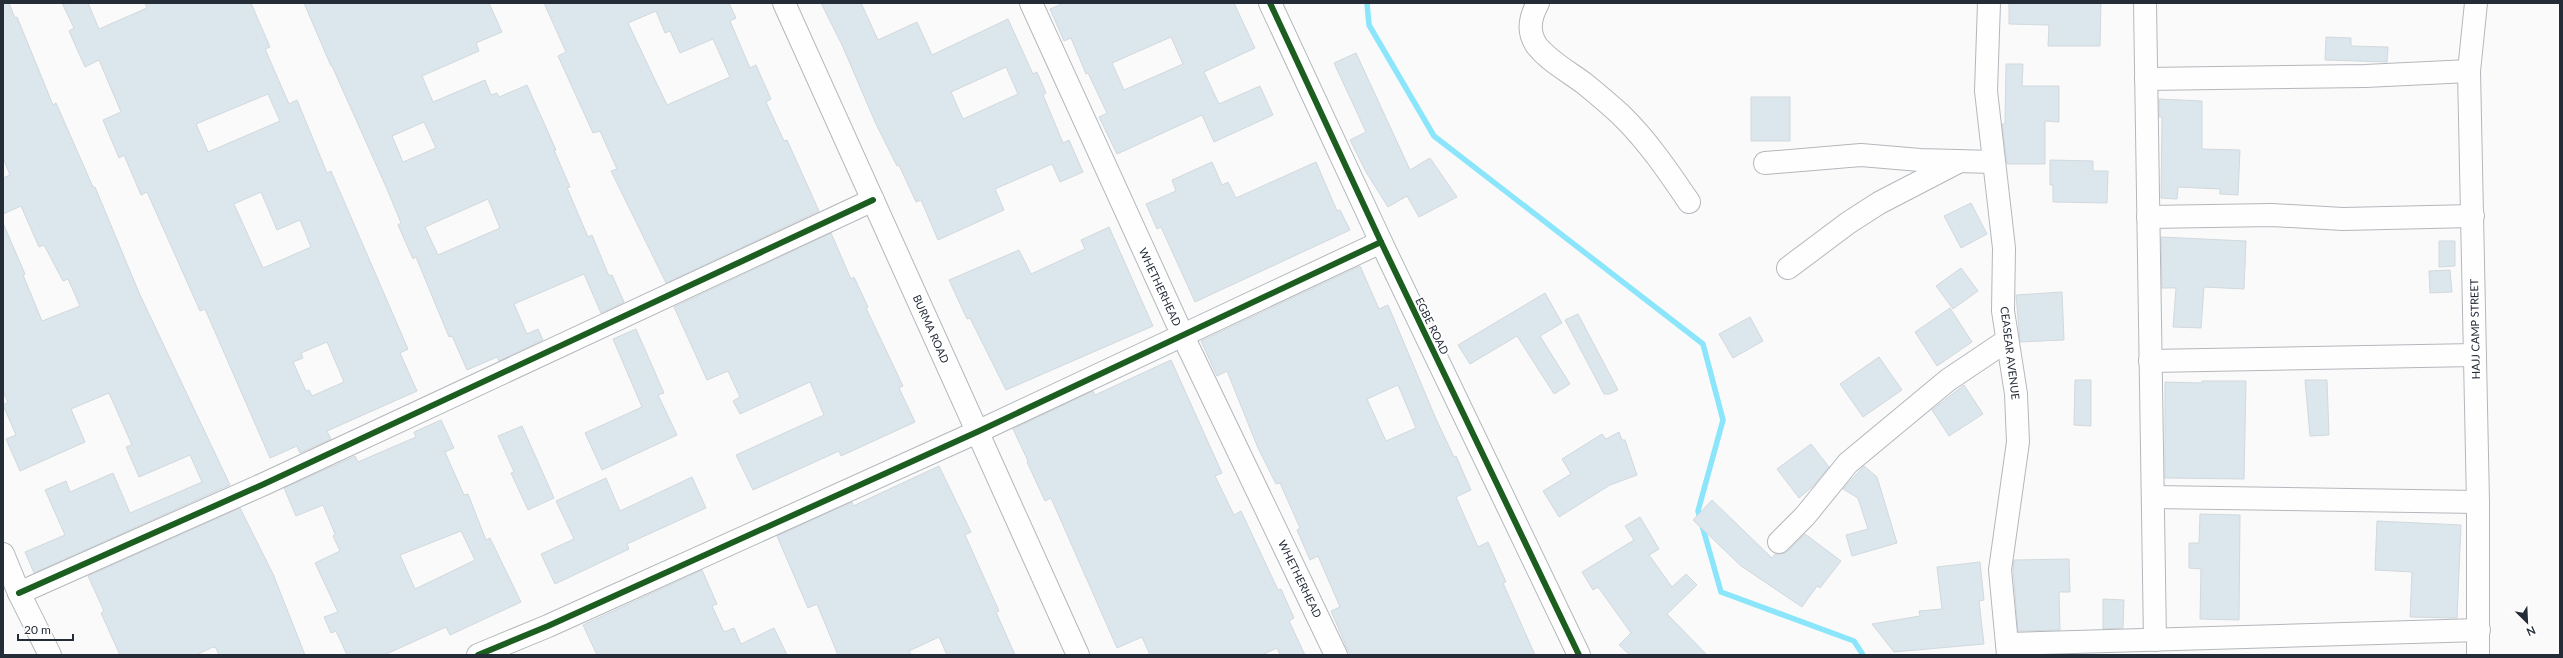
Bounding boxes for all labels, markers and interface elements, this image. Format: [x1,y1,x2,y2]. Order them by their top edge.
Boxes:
street label: WHETHERHEAD [1137,246,1184,328]
street label: HAJJ CAMP STREET [2467,278,2482,379]
street label: BURMA ROAD [911,293,952,365]
street label: EGBE ROAD [1413,295,1452,356]
street label: CEASEAR AVENUE [1998,306,2023,400]
street label: WHETHERHEAD [1276,538,1325,620]
north arrow [2507,602,2547,642]
scale bar [18,616,73,642]
text: 20 m [24,622,51,637]
text: N [2525,624,2538,639]

